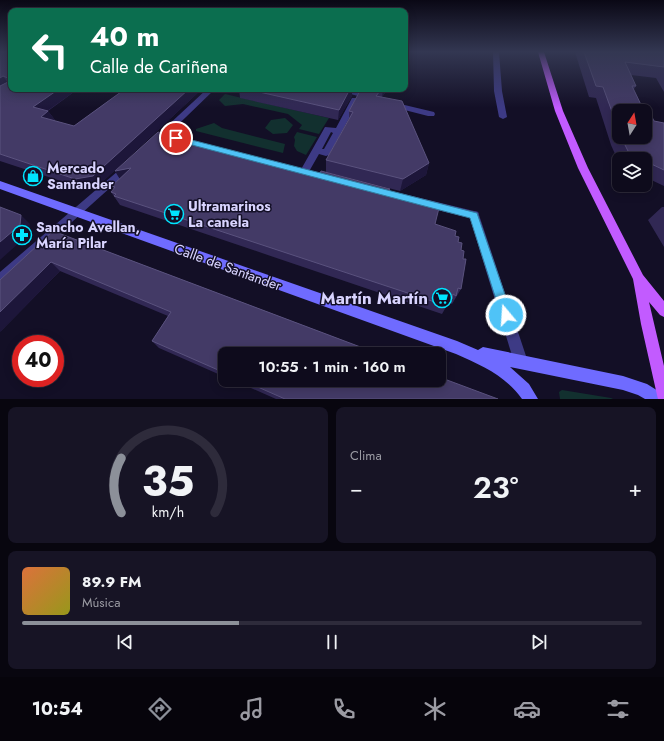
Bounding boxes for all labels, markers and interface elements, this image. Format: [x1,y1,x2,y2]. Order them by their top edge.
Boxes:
text: 40 m [90,16,159,57]
icon: left [24,24,76,76]
text: Calle de Cariñena [90,54,228,80]
north arrow [612,104,652,144]
map controls [612,104,652,192]
pin [159,121,193,155]
icon: arrive [165,127,187,149]
button: layers [612,152,652,192]
place label: Mercado Santander [47,158,114,194]
shop icon: Mercado Santander [22,165,44,187]
place label: Ultramarinos La canela [188,196,271,232]
supermarket icon: Ultramarinos La canela [163,203,185,225]
place label: Sancho Avellan, María Pilar [36,217,140,253]
pharmacy icon: Sancho Avellan, María Pilar [11,224,33,246]
street label: Calle de Santander [172,238,285,296]
place label: Martín Martín [321,286,428,310]
supermarket icon: Martín Martín [431,287,453,309]
position arrow [485,294,527,336]
speed limit sign: 40 [12,335,64,387]
text: 10:55 · 1 min · 160 m [258,356,406,378]
text: Clima [350,446,382,465]
text: 35 [142,451,194,512]
text: 23° [473,466,518,509]
text: − [350,472,363,504]
text: + [628,472,642,504]
text: km/h [152,502,184,522]
text: 89.9 FM [82,571,141,593]
text: Música [82,593,120,612]
icon: previous [114,631,136,653]
icon: pause [321,631,343,653]
icon: next [528,631,550,653]
icon: directions [146,695,174,723]
icon: music [238,695,266,723]
icon: phone [330,695,358,723]
icon: climate [421,695,449,723]
icon: car [513,695,541,723]
icon: filters [604,695,632,723]
text: 10:54 [32,696,83,722]

